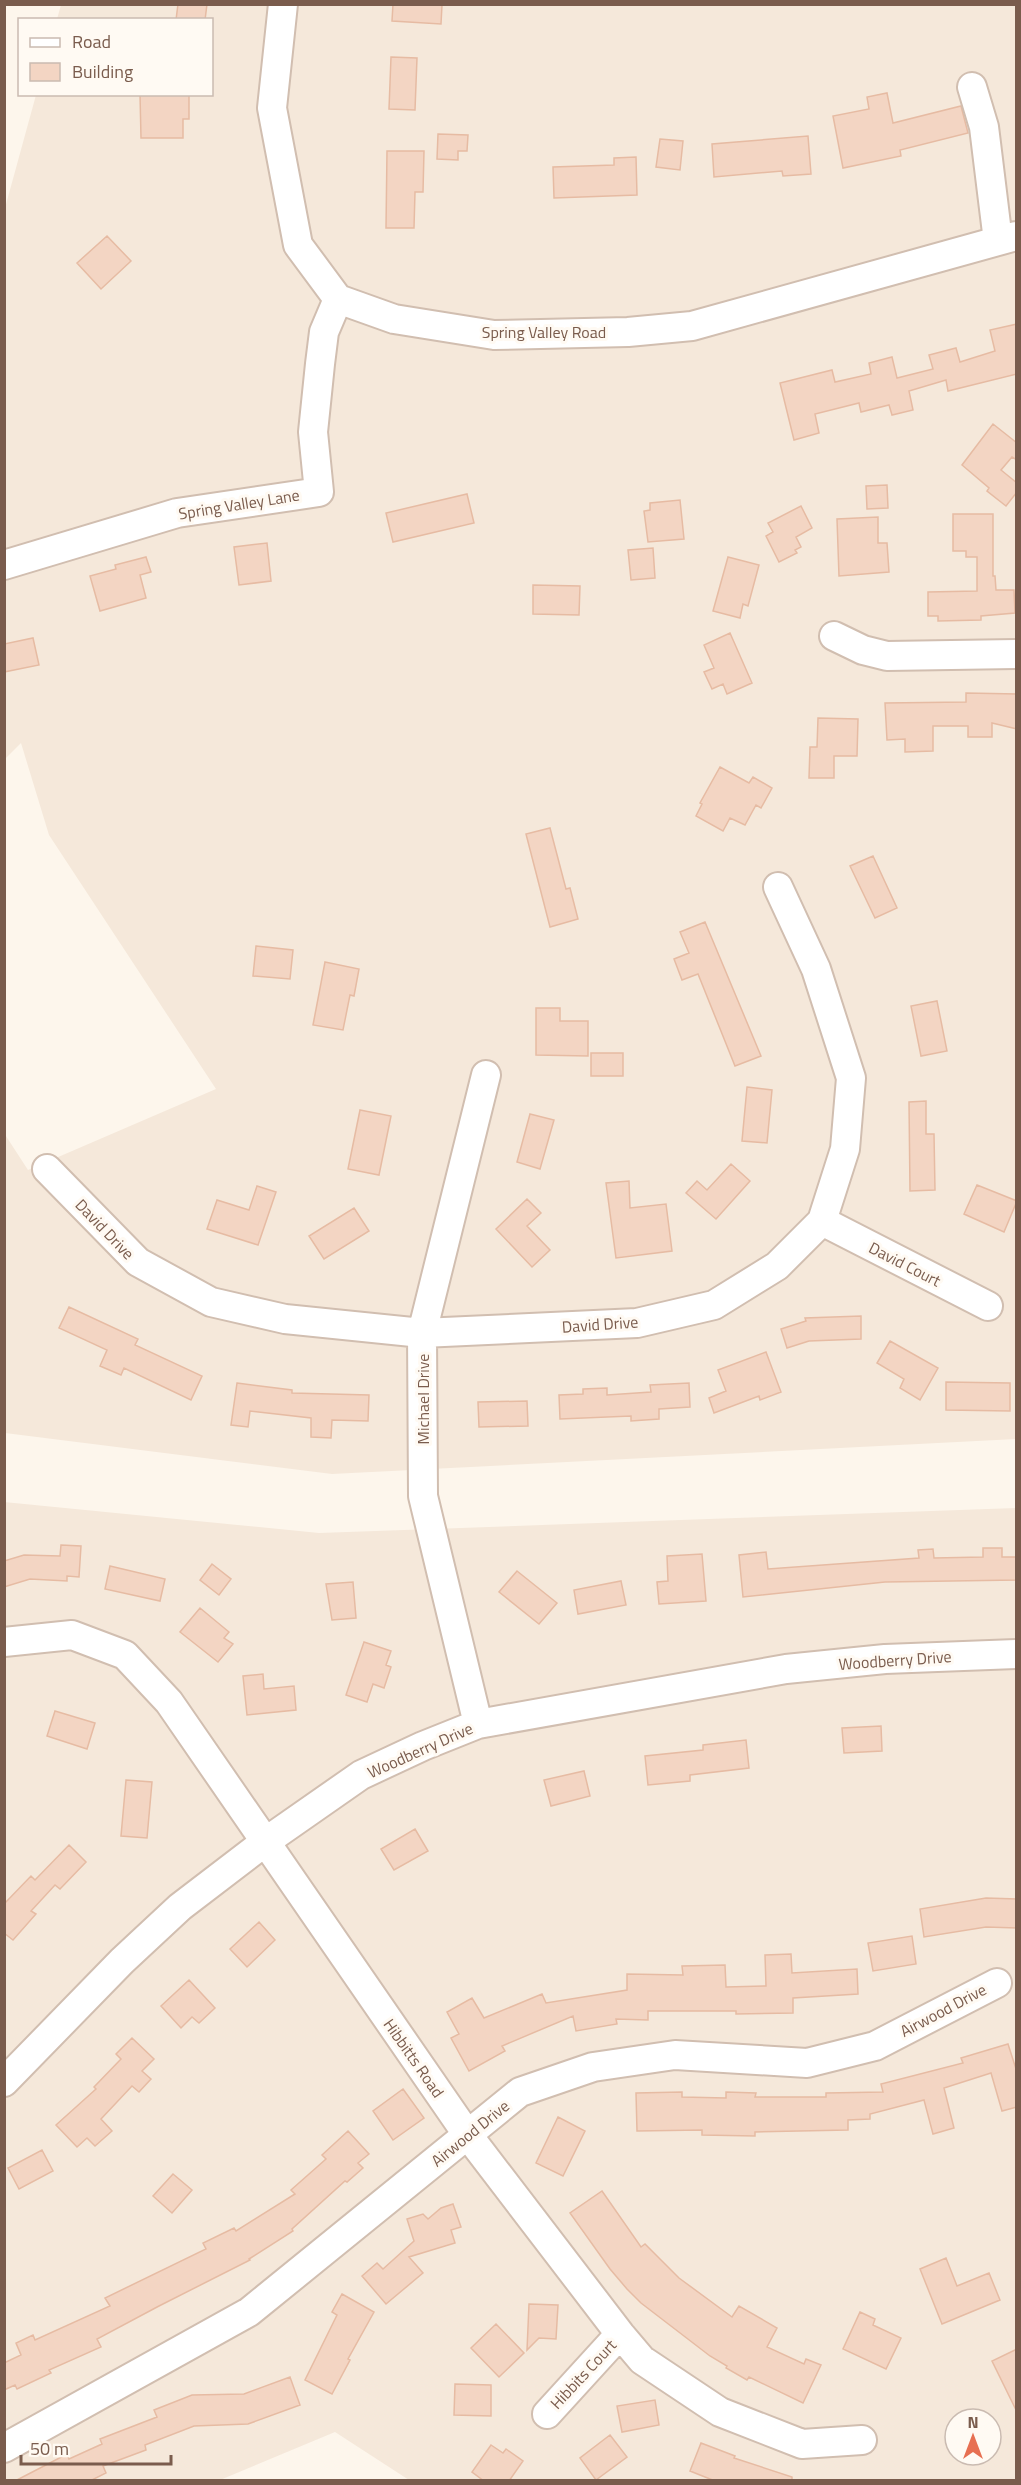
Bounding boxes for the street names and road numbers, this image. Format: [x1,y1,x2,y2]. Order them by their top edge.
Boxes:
street label: Spring Valley Road [482,320,606,344]
street label: Spring Valley Lane [177,483,301,525]
street label: David Drive [70,1193,140,1265]
street label: David Court [865,1236,946,1293]
street label: David Drive [561,1309,639,1339]
street label: Michael Drive [411,1354,435,1444]
street label: Woodberry Drive [838,1644,952,1676]
street label: Woodberry Drive [363,1716,477,1784]
street label: Airwood Drive [896,1977,990,2043]
street label: Hibbitts Road [378,2014,450,2102]
street label: Airwood Drive [426,2094,514,2172]
street label: Hibbits Court [544,2333,622,2414]

